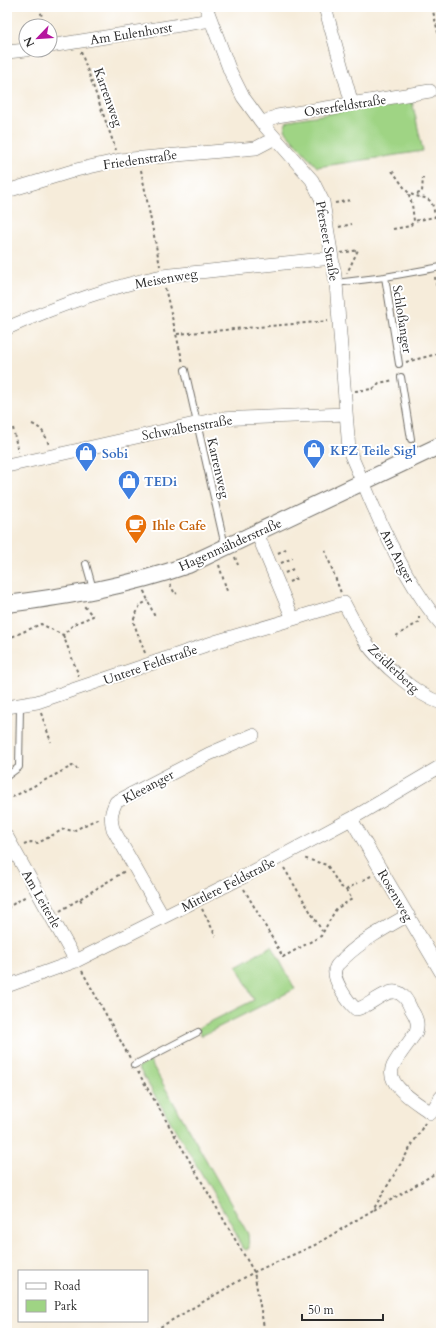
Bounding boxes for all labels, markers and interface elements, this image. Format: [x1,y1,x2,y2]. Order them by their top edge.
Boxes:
north arrow [18,18,58,58]
street label: Am Eulenhorst [89,19,173,49]
text: N [20,34,38,50]
street label: Karrenweg [89,65,127,130]
street label: Osterfeldstraße [303,91,388,121]
street label: Friedenstraße [102,146,178,174]
street label: Pferseer Straße [311,200,343,283]
street label: Meisenweg [134,265,199,293]
street label: Schloßanger [388,284,416,355]
street label: Schwalbenstraße [140,411,234,445]
street label: Karrenweg [202,436,234,501]
shop icon: KFZ Teile Sigl [301,437,327,470]
shop icon: Sobi [73,440,99,473]
place label: KFZ Teile Sigl [330,442,416,460]
place label: Sobi [102,445,128,463]
shop icon: TEDi [116,468,142,501]
place label: TEDi [144,473,177,491]
cafe icon: Ihle Cafe [123,512,149,545]
street label: Hagenmähderstraße [176,514,285,576]
place label: Ihle Cafe [152,517,206,535]
street label: Am Anger [375,527,419,587]
street label: Untere Feldstraße [101,640,200,689]
street label: Zeidlerberg [364,640,424,698]
street label: Kleeanger [120,766,178,808]
street label: Mittlere Feldstraße [178,853,279,916]
street label: Rosenweg [373,866,418,925]
street label: Am Leiterle [17,867,65,932]
legend [18,1270,148,1322]
text: Road [54,1278,81,1294]
scale bar [302,1296,383,1322]
text: Park [54,1298,78,1314]
text: 50 m [308,1302,335,1318]

